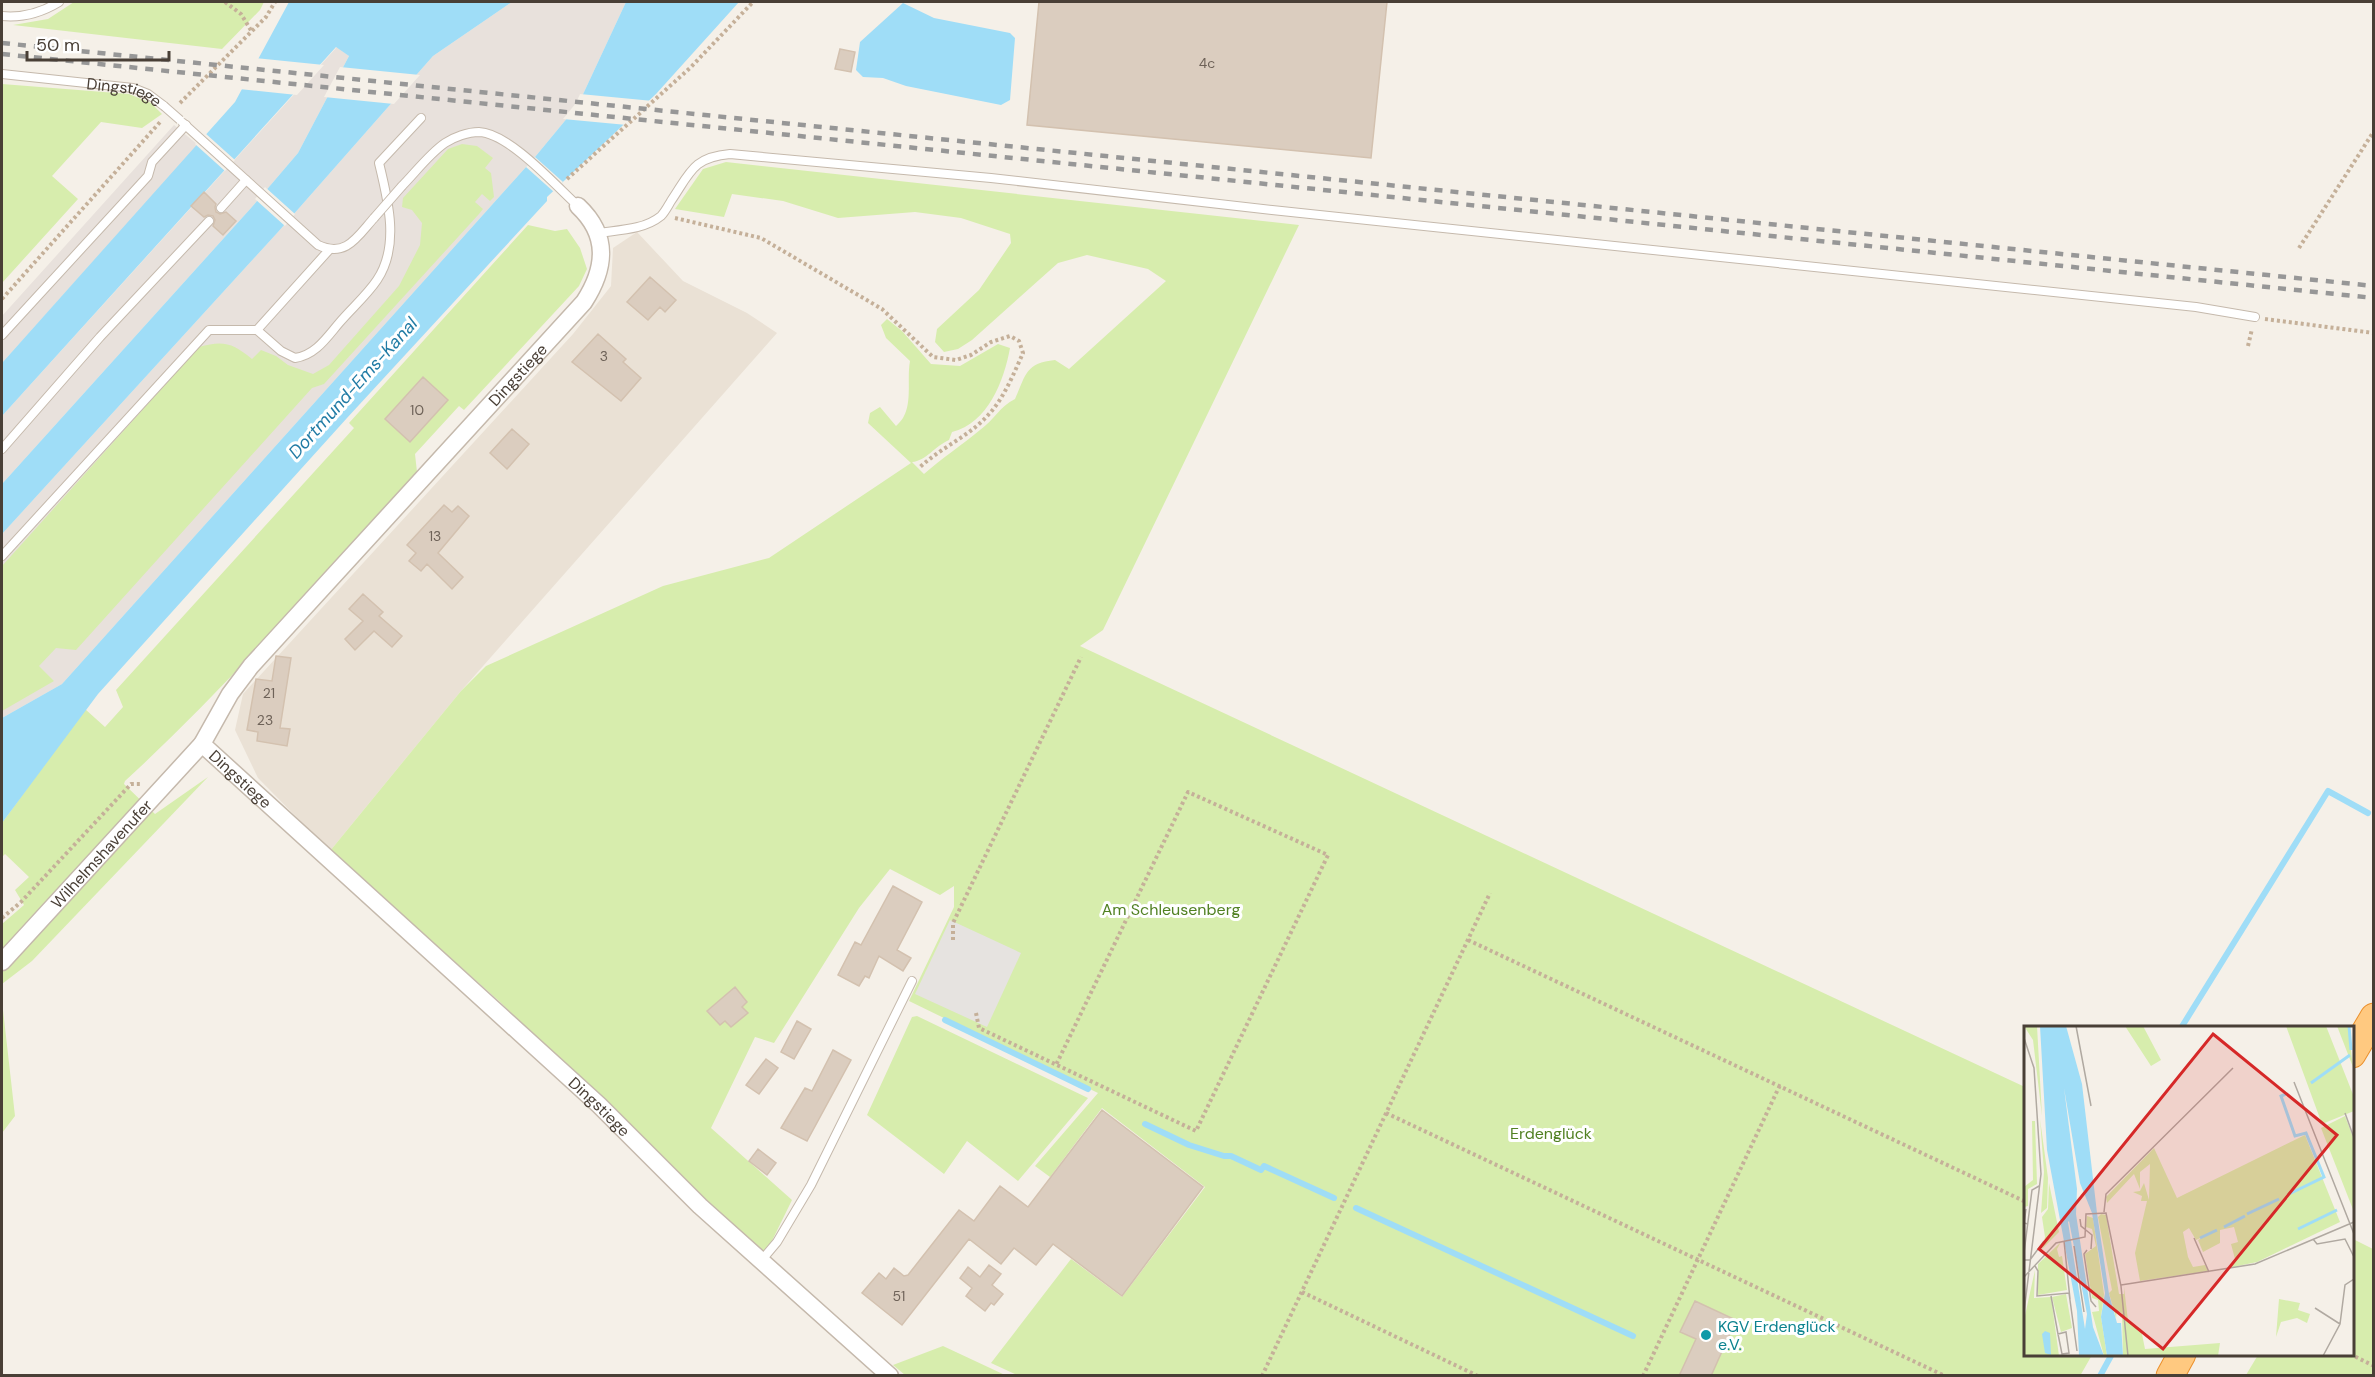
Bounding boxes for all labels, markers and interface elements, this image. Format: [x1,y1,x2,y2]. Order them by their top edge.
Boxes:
scale bar [27,24,170,62]
text: 50 m [36,33,80,57]
house number: 4c [1199,54,1215,72]
street label: Dingstiege [86,73,166,112]
water label: Dortmund-Ems-Kanal [283,311,424,464]
street label: Dingstiege [484,339,552,411]
house number: 3 [600,347,608,365]
house number: 10 [410,401,424,419]
house number: 13 [429,527,441,545]
house number: 21 [263,684,275,702]
house number: 23 [257,711,273,729]
street label: Dingstiege [204,745,276,813]
street label: Wilhelmshavenufer [47,795,157,913]
park label: Am Schleusenberg [1102,899,1240,920]
inset map [2024,1026,2354,1356]
street label: Dingstiege [564,1072,634,1141]
park label: Erdenglück [1510,1123,1592,1144]
house number: 51 [893,1287,905,1305]
place label: KGV Erdenglück e.V. [1718,1316,1836,1355]
marker: KGV Erdenglück e.V. [1699,1328,1713,1342]

